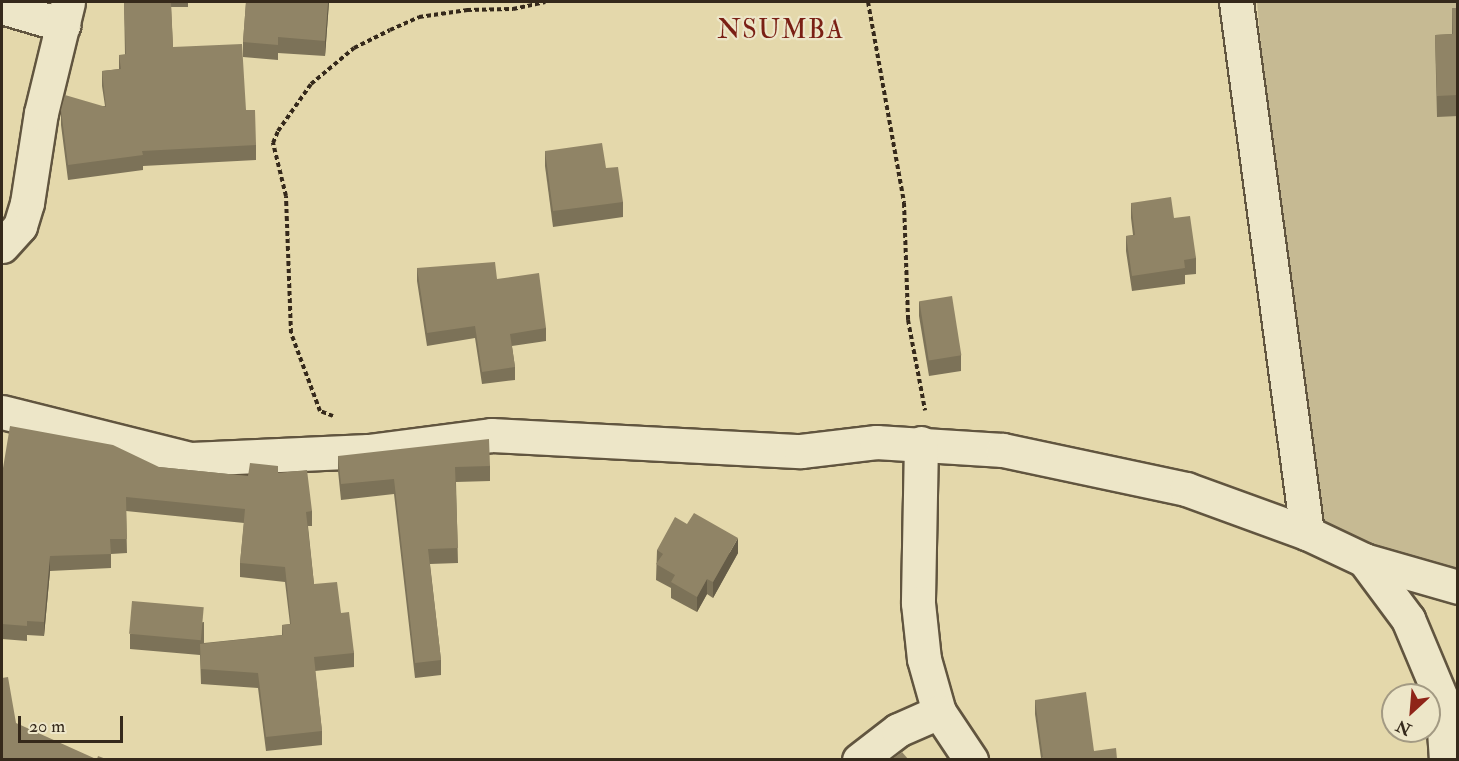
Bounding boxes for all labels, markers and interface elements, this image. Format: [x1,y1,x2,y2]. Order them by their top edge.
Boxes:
district label: NSUMBA [717,15,845,47]
north arrow [1381,683,1441,743]
scale bar [21,704,126,742]
text: 20 m [29,715,65,738]
text: N [1393,715,1415,740]

